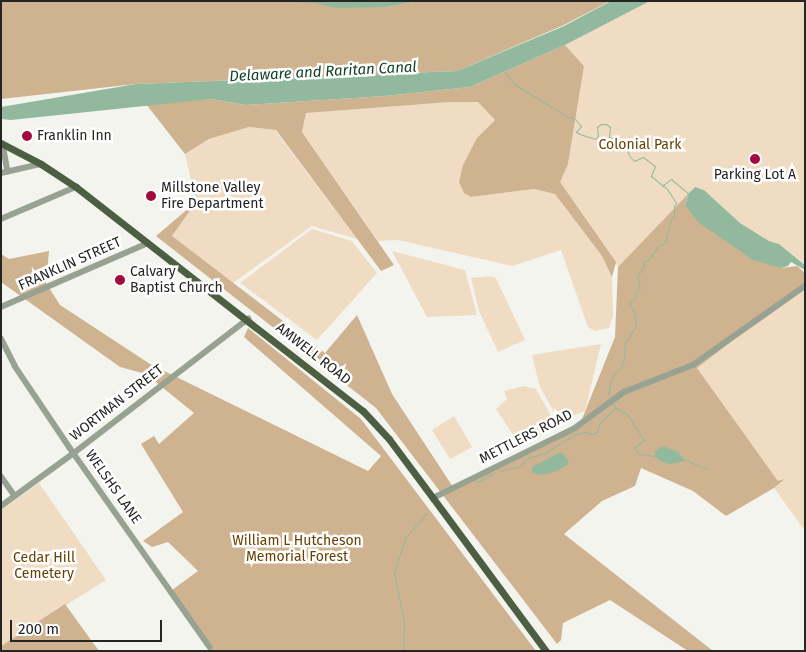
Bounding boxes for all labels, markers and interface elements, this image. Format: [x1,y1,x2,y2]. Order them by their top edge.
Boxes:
water label: Delaware and Raritan Canal [229,58,417,86]
place label: Franklin Inn [37,128,112,144]
marker: Franklin Inn [21,130,33,142]
park label: Colonial Park [599,137,681,153]
marker: Parking Lot A [749,153,761,165]
place label: Parking Lot A [714,167,796,183]
place label: Millstone Valley Fire Department [161,180,263,212]
marker: Millstone Valley Fire Department [145,190,157,202]
street label: FRANKLIN STREET [16,234,124,294]
place label: Calvary Baptist Church [130,264,223,296]
marker: Calvary Baptist Church [114,274,126,286]
street label: AMWELL ROAD [272,320,354,388]
street label: WORTMAN STREET [67,361,167,445]
street label: METTLERS ROAD [477,406,575,468]
street label: WELSHS LANE [81,447,145,527]
park label: William L Hutcheson Memorial Forest [232,533,362,566]
park label: Cedar Hill Cemetery [13,550,75,582]
scale bar [12,610,165,642]
text: 200 m [18,620,59,638]

